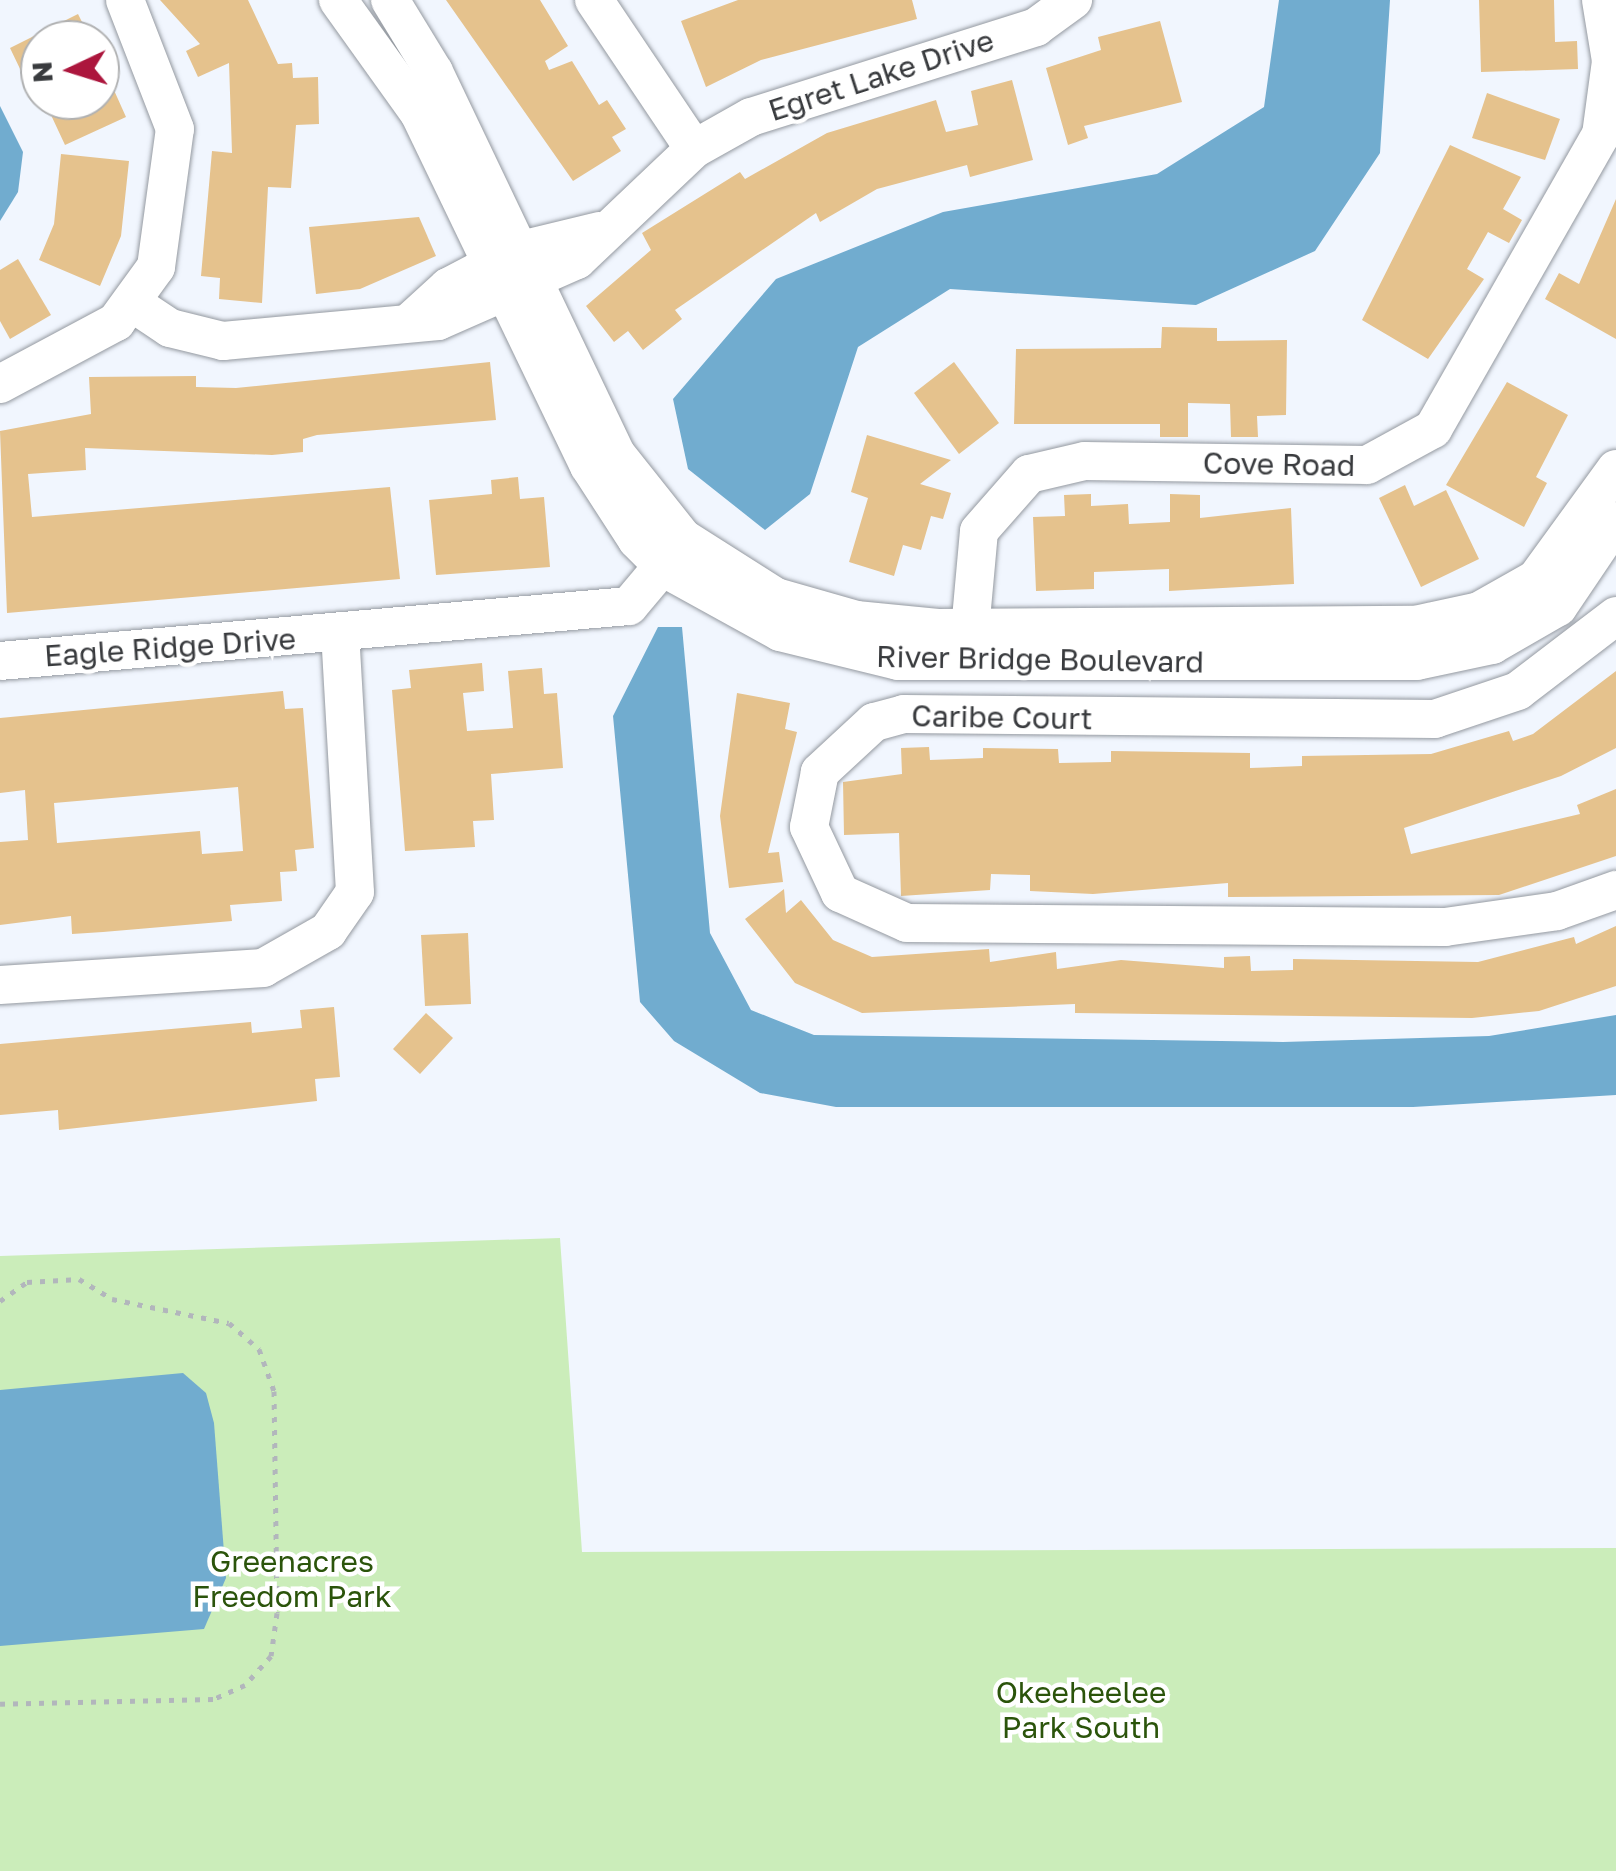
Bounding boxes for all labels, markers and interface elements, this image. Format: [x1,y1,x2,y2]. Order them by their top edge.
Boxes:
north arrow [20,20,120,120]
street label: Egret Lake Drive [764,22,998,128]
text: N [24,60,59,84]
street label: Cove Road [1202,445,1356,483]
street label: Eagle Ridge Drive [43,620,297,674]
street label: River Bridge Boulevard [876,638,1204,680]
street label: Caribe Court [911,697,1093,737]
park label: Greenacres Freedom Park [192,1543,392,1614]
park label: Okeeheelee Park South [996,1674,1166,1744]

